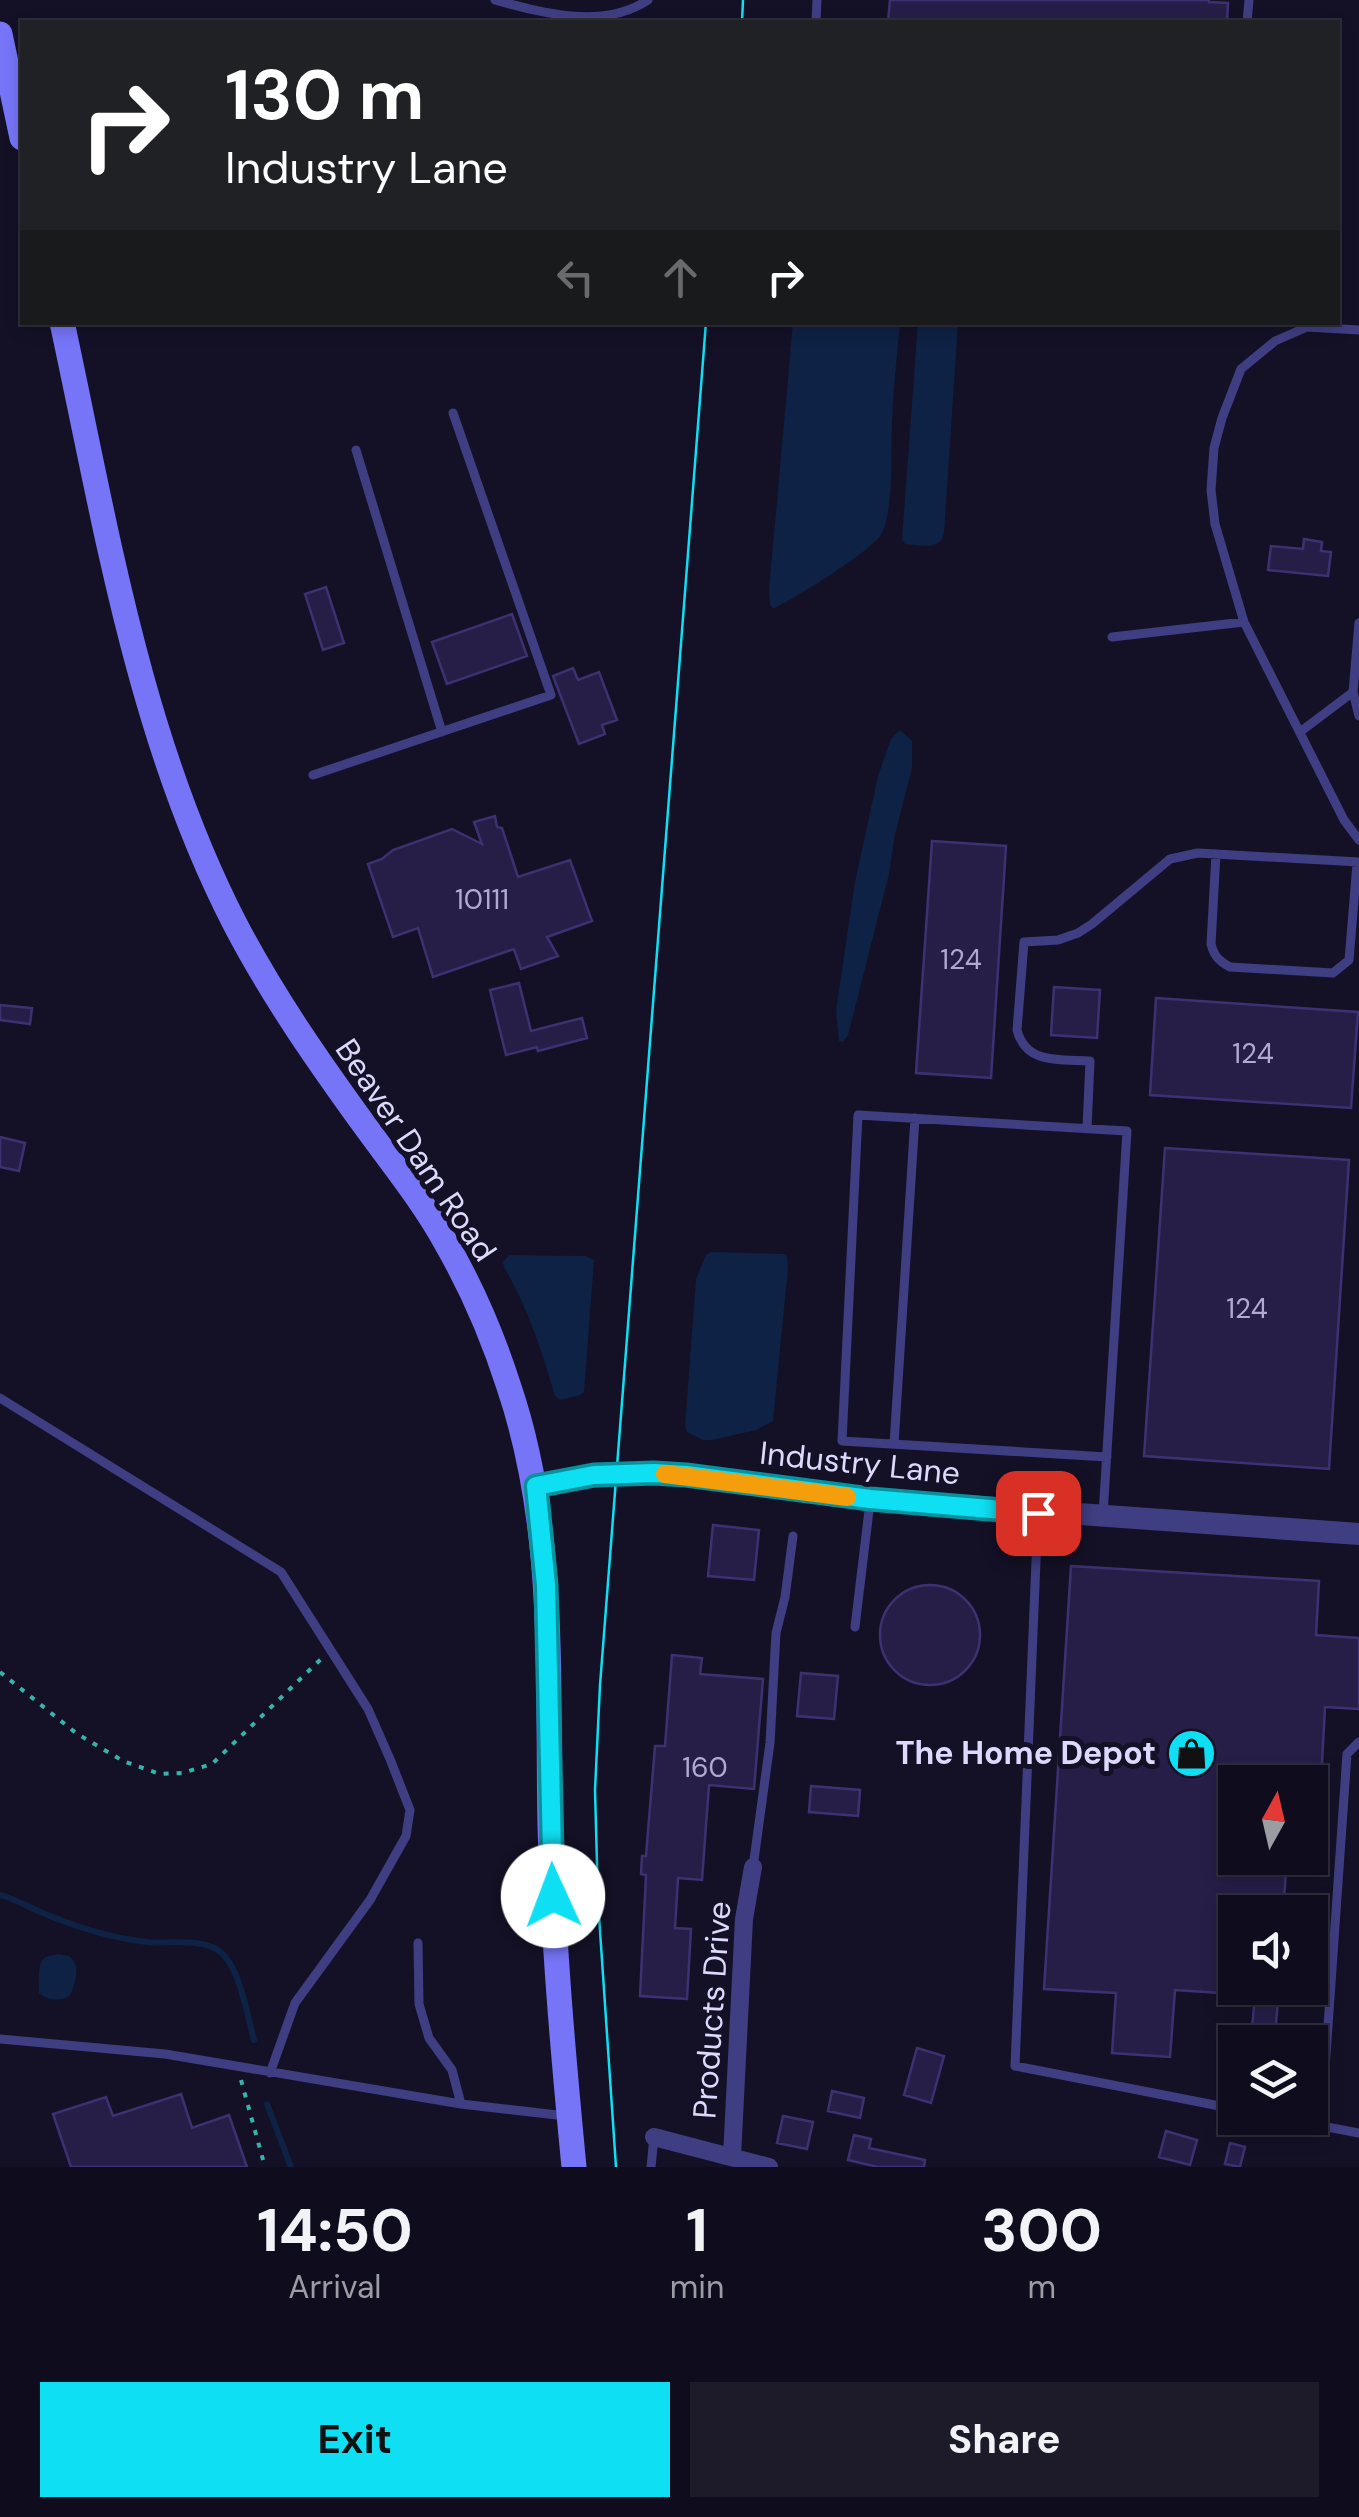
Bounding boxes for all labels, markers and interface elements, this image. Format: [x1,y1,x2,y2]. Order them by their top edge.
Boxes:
text: 130 m [225,50,424,141]
icon: right [60,60,190,190]
text: Industry Lane [225,138,508,197]
icon: left [548,250,603,305]
icon: ahead [653,250,708,305]
icon: right [758,250,813,305]
house number: 10111 [455,881,509,918]
house number: 124 [940,941,982,978]
street label: Beaver Dam Road [326,1031,506,1269]
house number: 124 [1232,1035,1274,1072]
house number: 124 [1226,1290,1268,1327]
street label: Industry Lane [758,1432,962,1494]
pin [996,1471,1081,1556]
icon: arrive [1011,1486,1066,1541]
shop icon: The Home Depot [1165,1727,1217,1779]
place label: The Home Depot [895,1732,1156,1774]
house number: 160 [682,1749,728,1786]
north arrow [1218,1765,1328,1875]
map controls [1218,1765,1328,2135]
position arrow [501,1844,605,1948]
button: sound [1218,1895,1328,2005]
street label: Products Drive [683,1900,741,2120]
button: layers [1218,2025,1328,2135]
text: 14:50 [257,2191,413,2270]
text: 1 [686,2191,708,2270]
text: 300 [981,2191,1102,2270]
text: Arrival [288,2266,381,2308]
text: min [670,2266,724,2308]
text: m [1027,2266,1056,2308]
button: Exit [40,2382,670,2497]
button: Share [690,2382,1319,2497]

